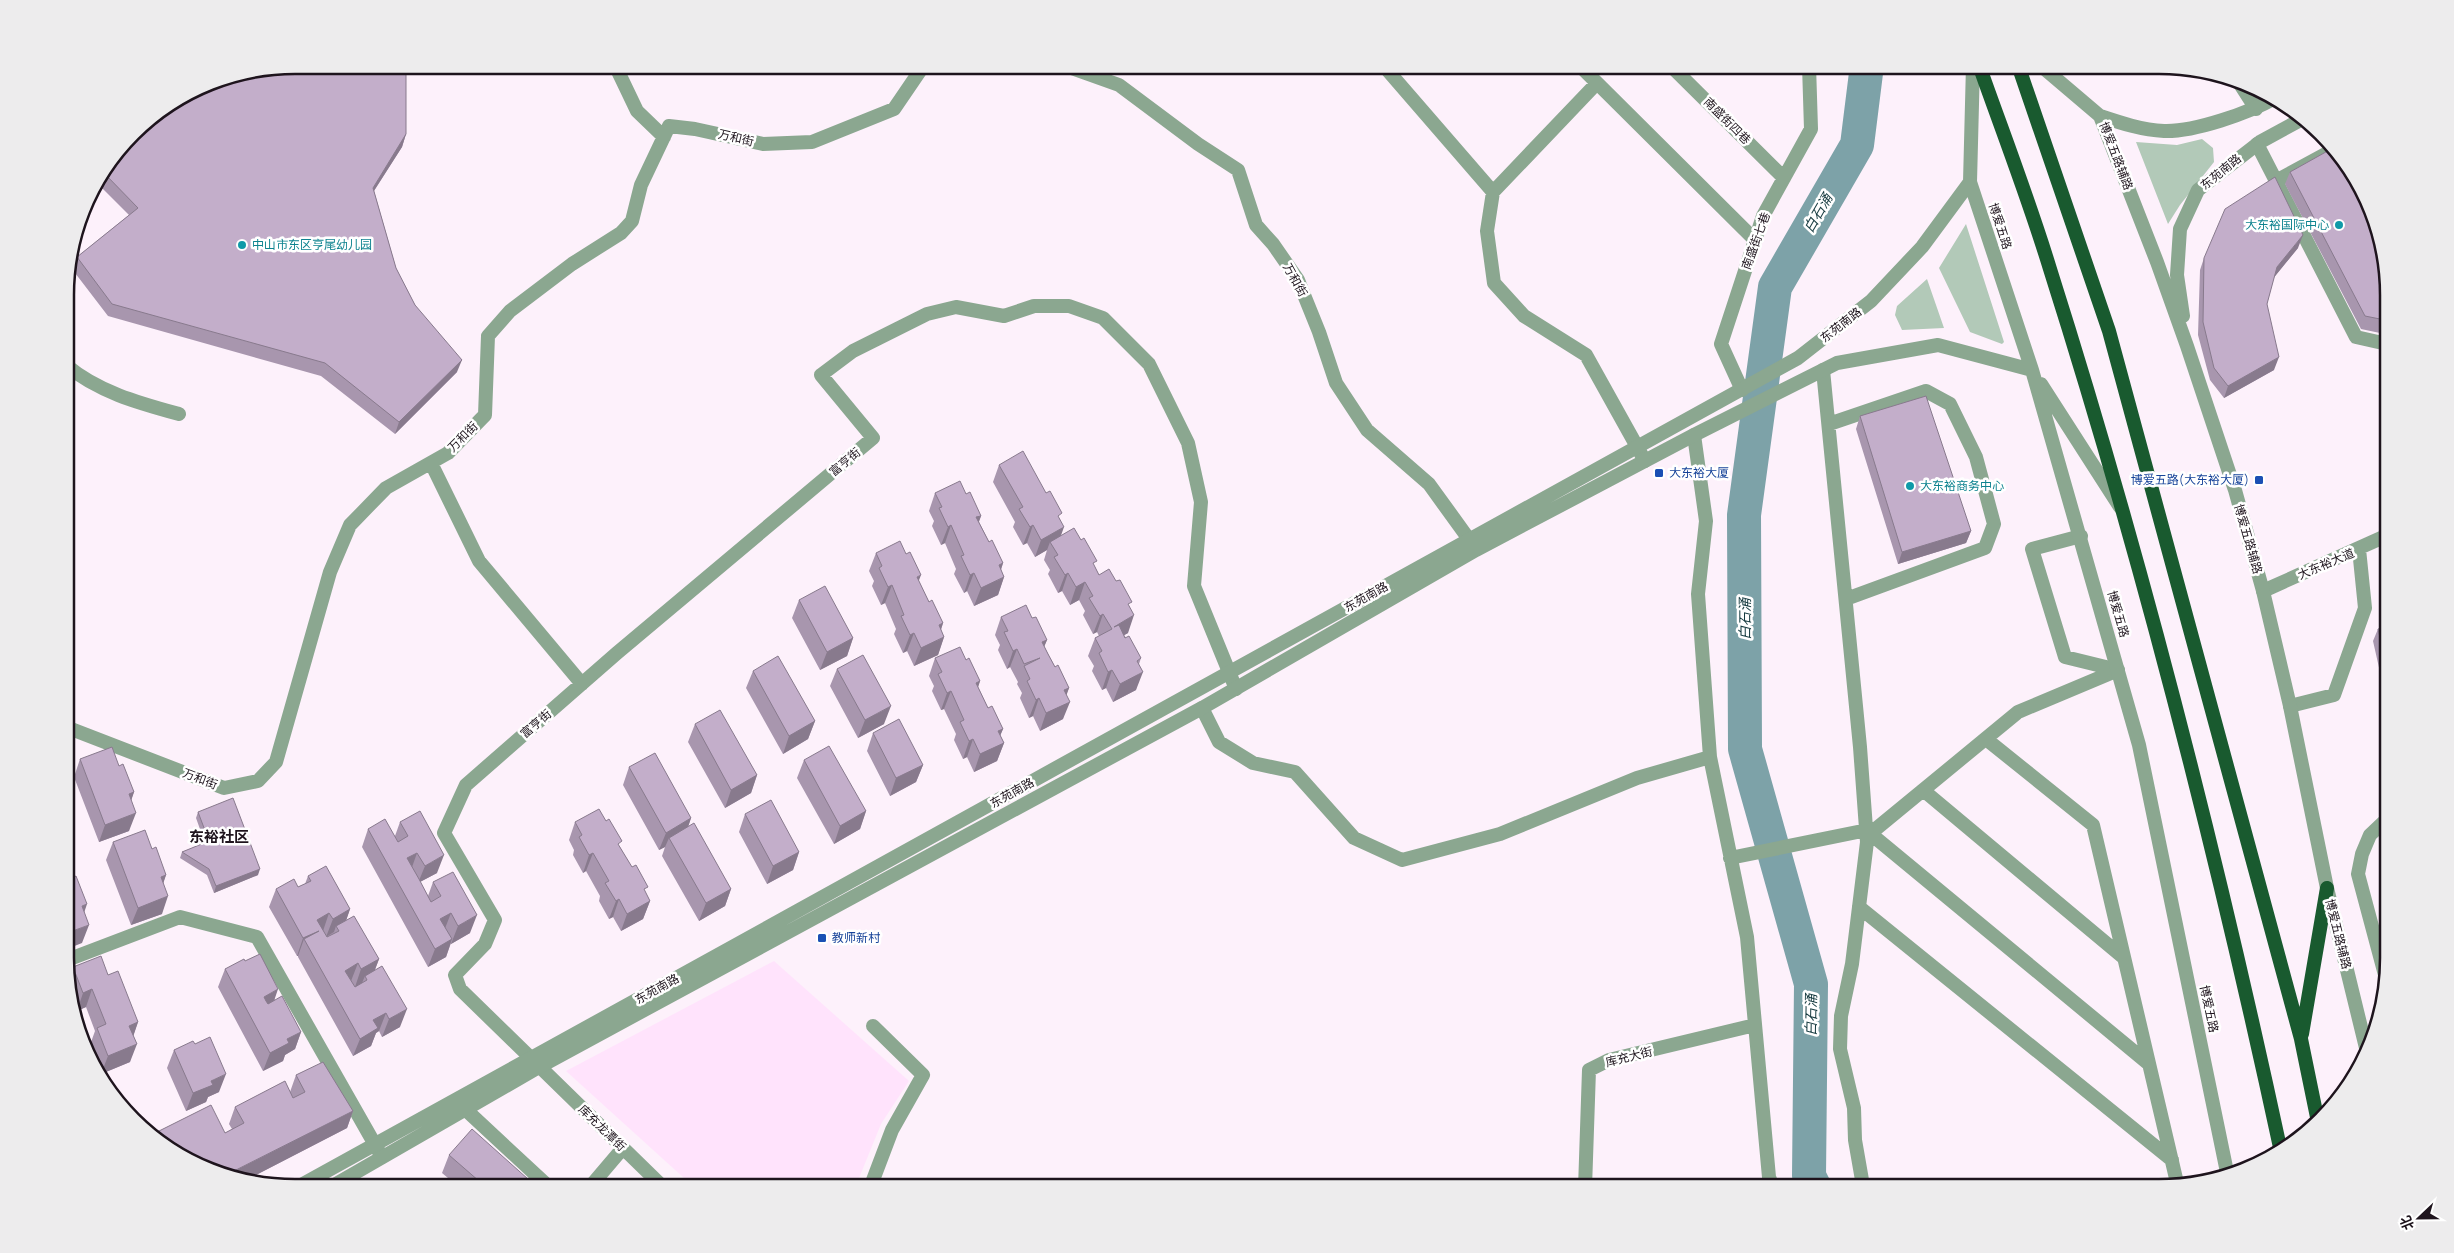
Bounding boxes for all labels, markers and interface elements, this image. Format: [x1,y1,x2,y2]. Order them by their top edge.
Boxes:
street label: 南盛街四巷 [1700,93,1755,148]
street label: 博爱五路辅路 [2096,119,2137,192]
street label: 万和街 [717,125,756,150]
street label: 东苑南路 [2197,150,2245,193]
water label: 白石涌 [1799,188,1837,236]
street label: 博爱五路 [1985,200,2016,251]
street label: 南盛街七巷 [1737,210,1774,272]
place label: 大东裕国际中心 [2245,216,2329,233]
marker: 大东裕国际中心 [2333,219,2345,231]
place label: 中山市东区亨尾幼儿园 [252,236,372,253]
marker: 中山市东区亨尾幼儿园 [236,239,248,251]
street label: 万和街 [1279,260,1312,300]
street label: 东苑南路 [1817,303,1865,346]
street label: 万和街 [444,418,481,455]
street label: 富亨街 [825,444,864,480]
place label: 大东裕大厦 [1669,464,1729,481]
marker: 大东裕大厦 [1653,467,1665,479]
place label: 博爱五路(大东裕大厦) [2131,471,2249,488]
marker: 博爱五路(大东裕大厦) [2253,474,2265,486]
place label: 大东裕商务中心 [1920,477,2004,494]
marker: 大东裕商务中心 [1904,480,1916,492]
street label: 博爱五路辅路 [2230,502,2267,576]
street label: 大东裕大道 [2295,544,2357,583]
street label: 东苑南路 [1341,577,1391,616]
street label: 博爱五路 [2104,588,2133,639]
water label: 白石涌 [1735,596,1754,640]
street label: 富亨街 [517,705,555,742]
street label: 万和街 [180,764,220,793]
street label: 东苑南路 [987,773,1037,812]
district label: 东裕社区 [189,826,249,847]
street label: 博爱五路辅路 [2322,897,2355,971]
place label: 教师新村 [832,929,881,946]
marker: 教师新村 [816,932,828,944]
street label: 东苑南路 [632,969,682,1008]
street label: 博爱五路 [2196,984,2223,1034]
water label: 白石涌 [1801,992,1820,1036]
street label: 库充大街 [1604,1042,1654,1071]
street label: 库充龙潭街 [575,1101,630,1155]
north arrow [2394,1193,2444,1243]
text: 北 [2395,1213,2418,1233]

